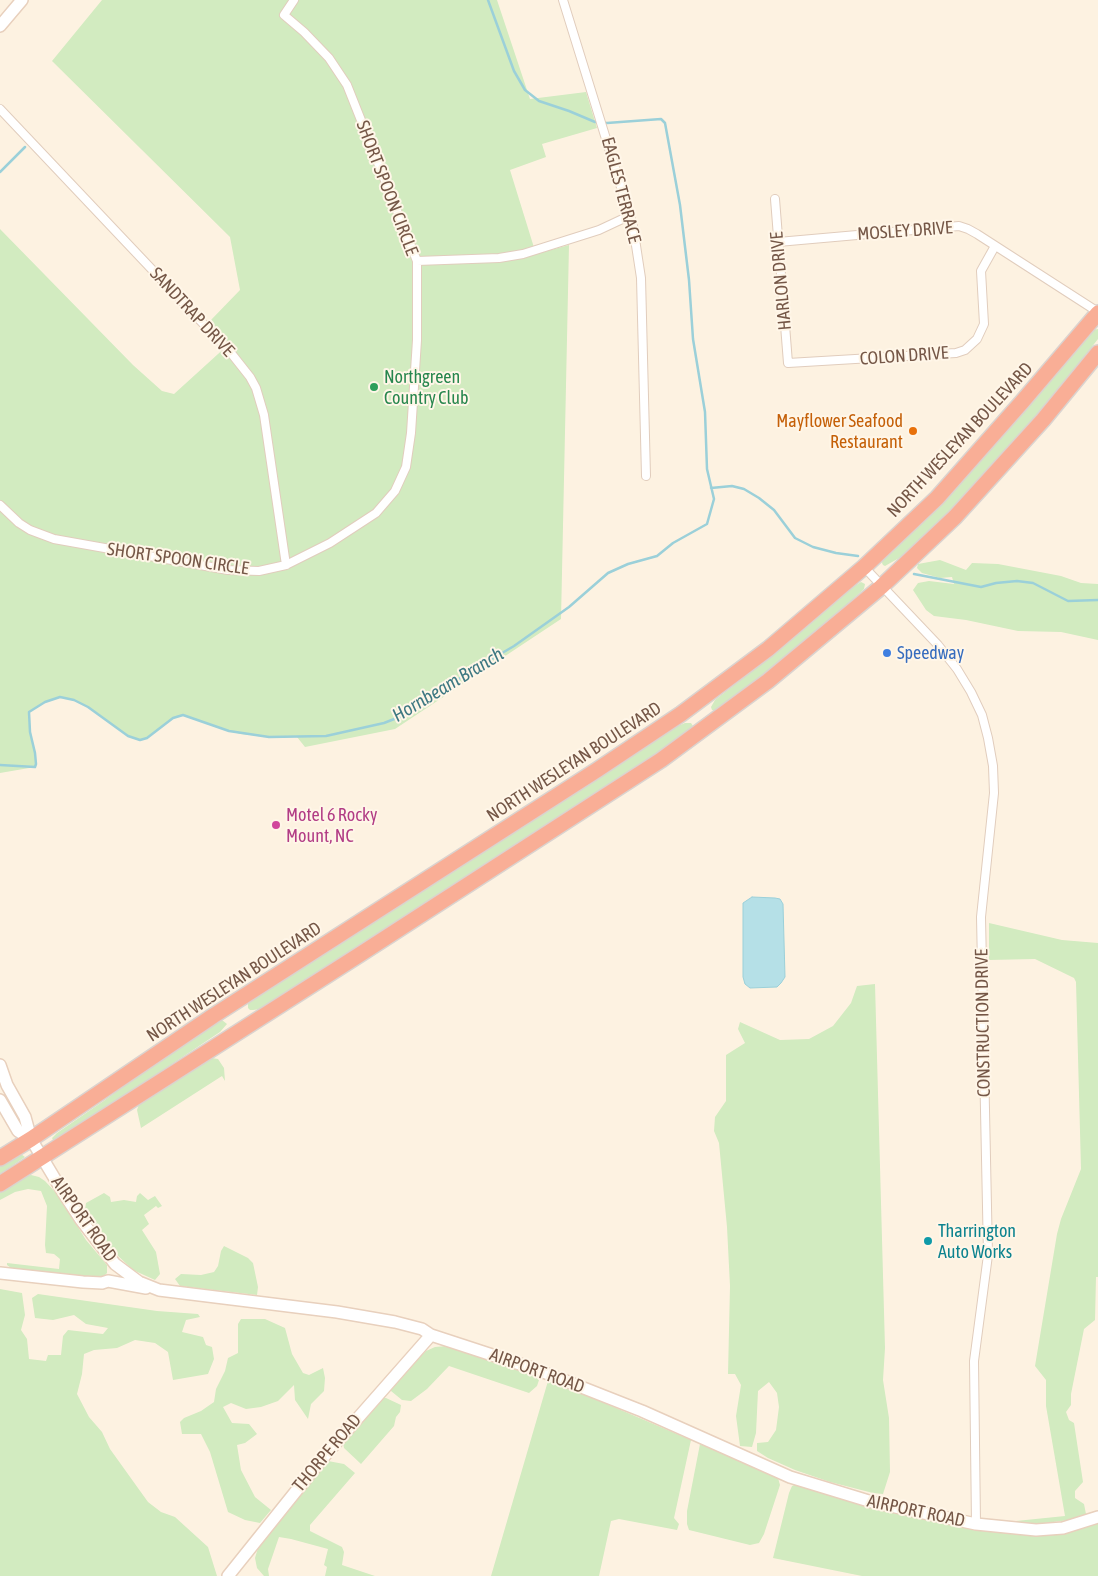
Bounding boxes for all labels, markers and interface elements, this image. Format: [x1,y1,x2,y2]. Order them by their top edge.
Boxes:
street label: SHORT SPOON CIRCLE [351,118,423,258]
street label: EAGLES TERRACE [596,135,646,245]
street label: MOSLEY DRIVE [857,217,953,245]
street label: HARLON DRIVE [766,231,796,331]
street label: SANDTRAP DRIVE [145,263,239,361]
street label: COLON DRIVE [859,342,949,370]
street label: NORTH WESLEYAN BOULEVARD [883,358,1037,522]
place label: Northgreen Country Club [384,366,468,408]
marker: Northgreen Country Club [368,381,380,393]
place label: Mayflower Seafood Restaurant [776,410,903,452]
marker: Mayflower Seafood Restaurant [907,425,919,437]
street label: SHORT SPOON CIRCLE [106,538,250,580]
place label: Speedway [897,642,964,664]
water label: Hornbeam Branch [388,643,508,727]
marker: Speedway [881,647,893,659]
street label: NORTH WESLEYAN BOULEVARD [483,698,665,826]
place label: Motel 6 Rocky Mount, NC [286,804,377,846]
marker: Motel 6 Rocky Mount, NC [270,819,282,831]
street label: NORTH WESLEYAN BOULEVARD [143,918,325,1046]
street label: CONSTRUCTION DRIVE [971,949,995,1097]
street label: AIRPORT ROAD [47,1172,121,1266]
place label: Tharrington Auto Works [938,1220,1016,1262]
marker: Tharrington Auto Works [922,1235,934,1247]
street label: AIRPORT ROAD [487,1344,587,1398]
street label: THORPE ROAD [288,1410,366,1496]
street label: AIRPORT ROAD [865,1490,967,1532]

